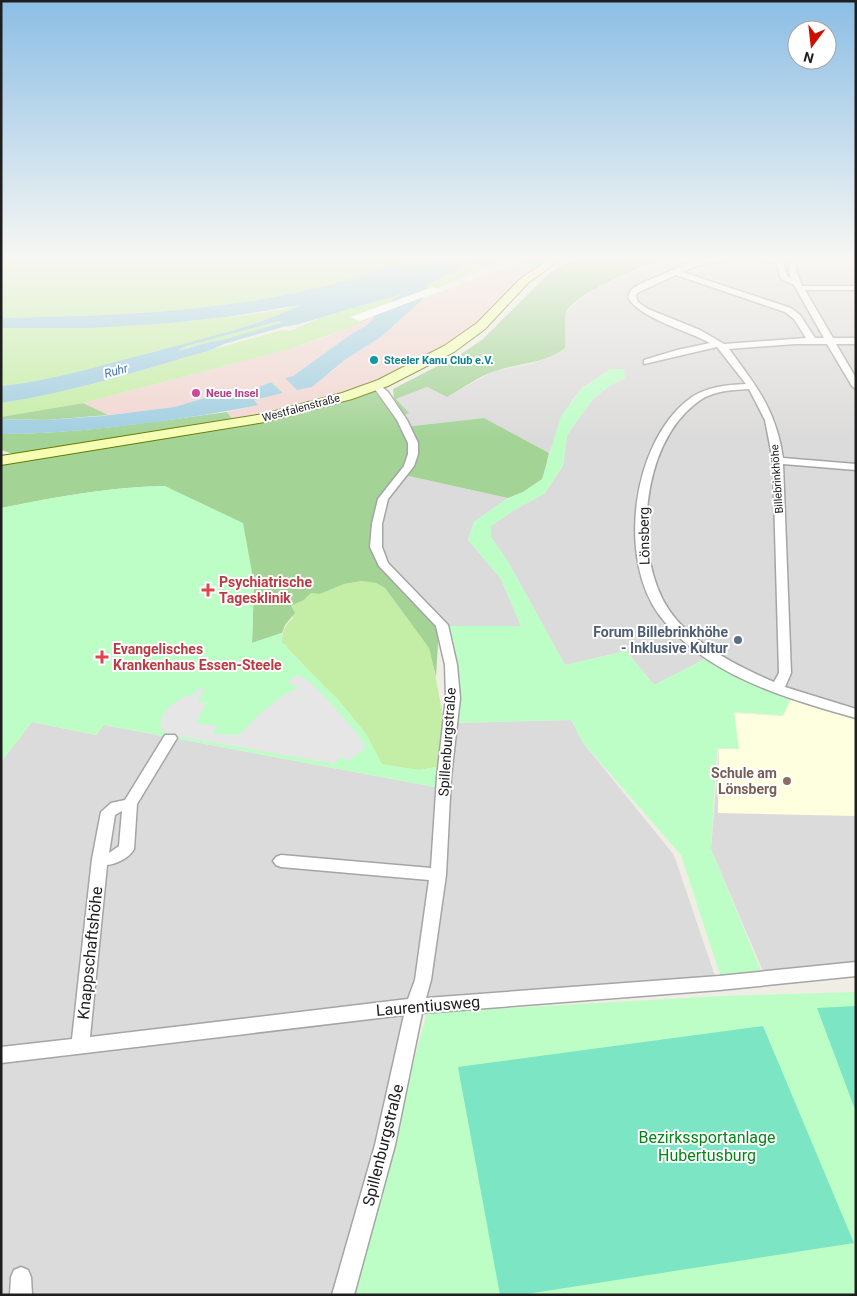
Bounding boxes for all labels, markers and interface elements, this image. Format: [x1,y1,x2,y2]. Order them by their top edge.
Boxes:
north arrow [787,20,837,70]
text: N [802,49,815,67]
marker: Steeler Kanu Club e.V. [368,354,380,366]
place label: Steeler Kanu Club e.V. [384,354,493,367]
water label: Ruhr [103,361,130,381]
marker: Neue Insel [190,387,202,399]
place label: Neue Insel [206,387,259,400]
street label: Westfalenstraße [261,391,342,425]
street label: Billebrinkhöhe [768,444,786,514]
street label: Lönsberg [635,507,653,565]
place label: Psychiatrische Tagesklinik [219,574,312,606]
marker: Psychiatrische Tagesklinik [201,583,215,597]
place label: Forum Billebrinkhöhe - Inklusive Kultur [593,624,728,656]
marker: Forum Billebrinkhöhe - Inklusive Kultur [732,634,744,646]
place label: Evangelisches Krankenhaus Essen-Steele [113,641,282,673]
marker: Evangelisches Krankenhaus Essen-Steele [95,650,109,664]
street label: Spillenburgstraße [435,687,459,797]
place label: Schule am Lönsberg [711,765,777,797]
marker: Schule am Lönsberg [781,775,793,787]
street label: Knappschaftshöhe [74,885,106,1021]
street label: Laurentiusweg [375,992,481,1020]
street label: Spillenburgstraße [359,1082,407,1208]
park label: Bezirkssportanlage Hubertusburg [638,1128,776,1165]

